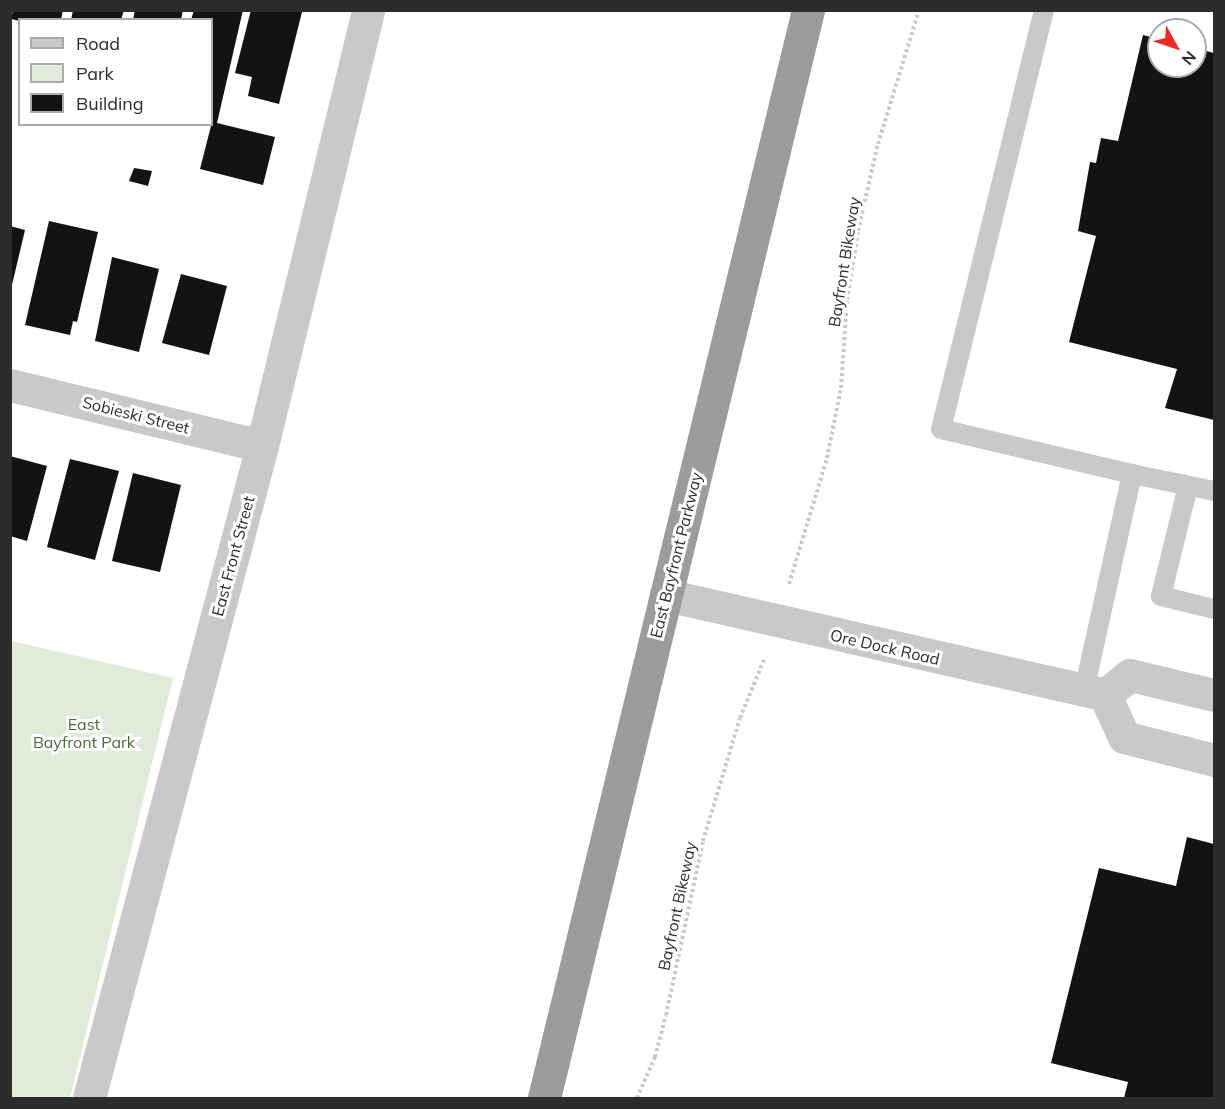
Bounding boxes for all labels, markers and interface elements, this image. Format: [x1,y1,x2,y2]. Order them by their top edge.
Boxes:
legend [18,18,213,126]
north arrow [1147,18,1207,78]
text: Road [76,32,120,55]
text: N [1178,47,1201,69]
text: Park [76,62,114,85]
text: Building [76,92,144,115]
street label: Bayfront Bikeway [824,196,864,328]
street label: Sobieski Street [80,392,192,438]
street label: East Bayfront Parkway [646,470,706,640]
street label: East Front Street [208,494,258,618]
street label: Ore Dock Road [828,625,942,669]
park label: East Bayfront Park [33,714,135,752]
street label: Bayfront Bikeway [654,840,700,972]

